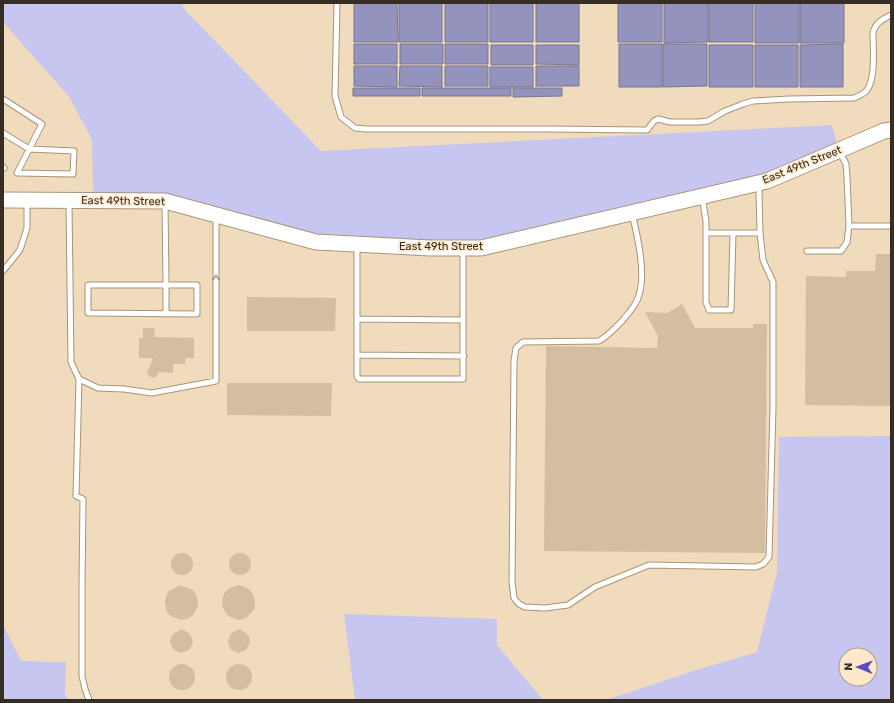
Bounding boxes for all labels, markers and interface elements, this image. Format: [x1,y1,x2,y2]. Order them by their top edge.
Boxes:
street label: East 49th Street [761,143,844,187]
street label: East 49th Street [81,194,166,208]
street label: East 49th Street [399,240,484,253]
one-way arrow [212,275,221,281]
north arrow [838,647,878,687]
text: N [842,663,855,671]

